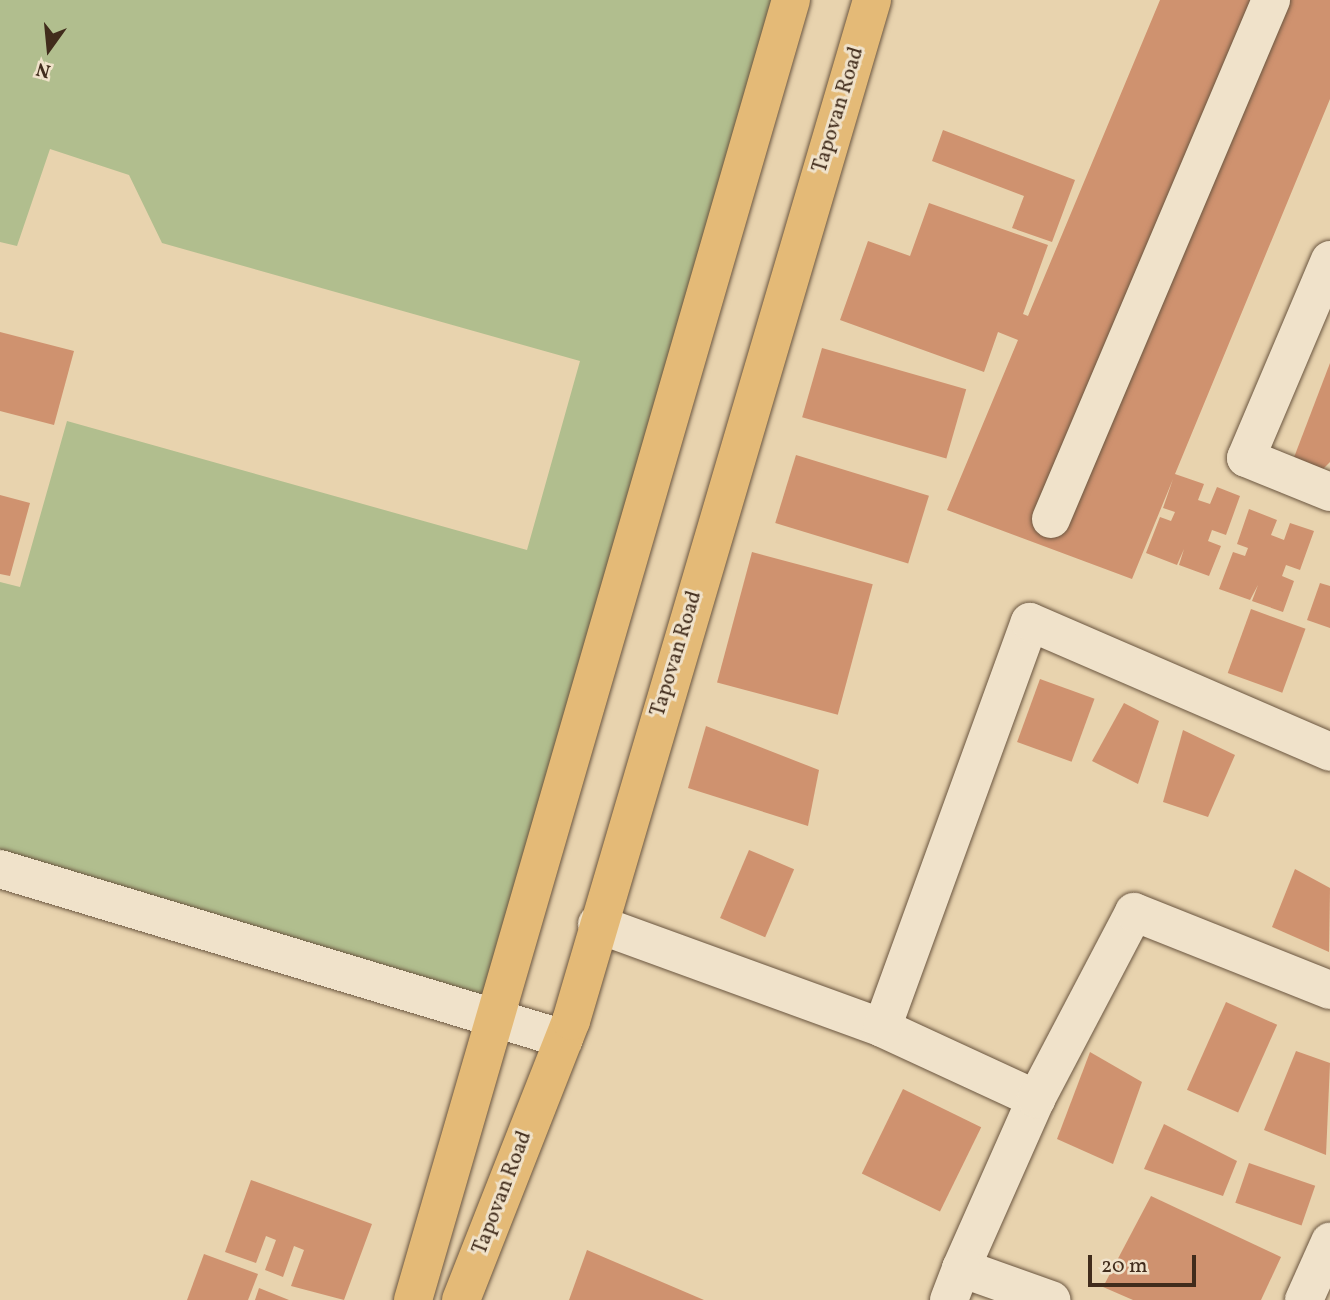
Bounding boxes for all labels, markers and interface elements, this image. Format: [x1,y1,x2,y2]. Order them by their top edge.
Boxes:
north arrow [14,14,84,84]
street label: Tapovan Road [808,44,870,176]
text: N [34,55,54,84]
street label: Tapovan Road [646,588,708,720]
street label: Tapovan Road [468,1128,538,1258]
scale bar [1092,1240,1200,1284]
text: 20 m [1101,1252,1147,1281]

